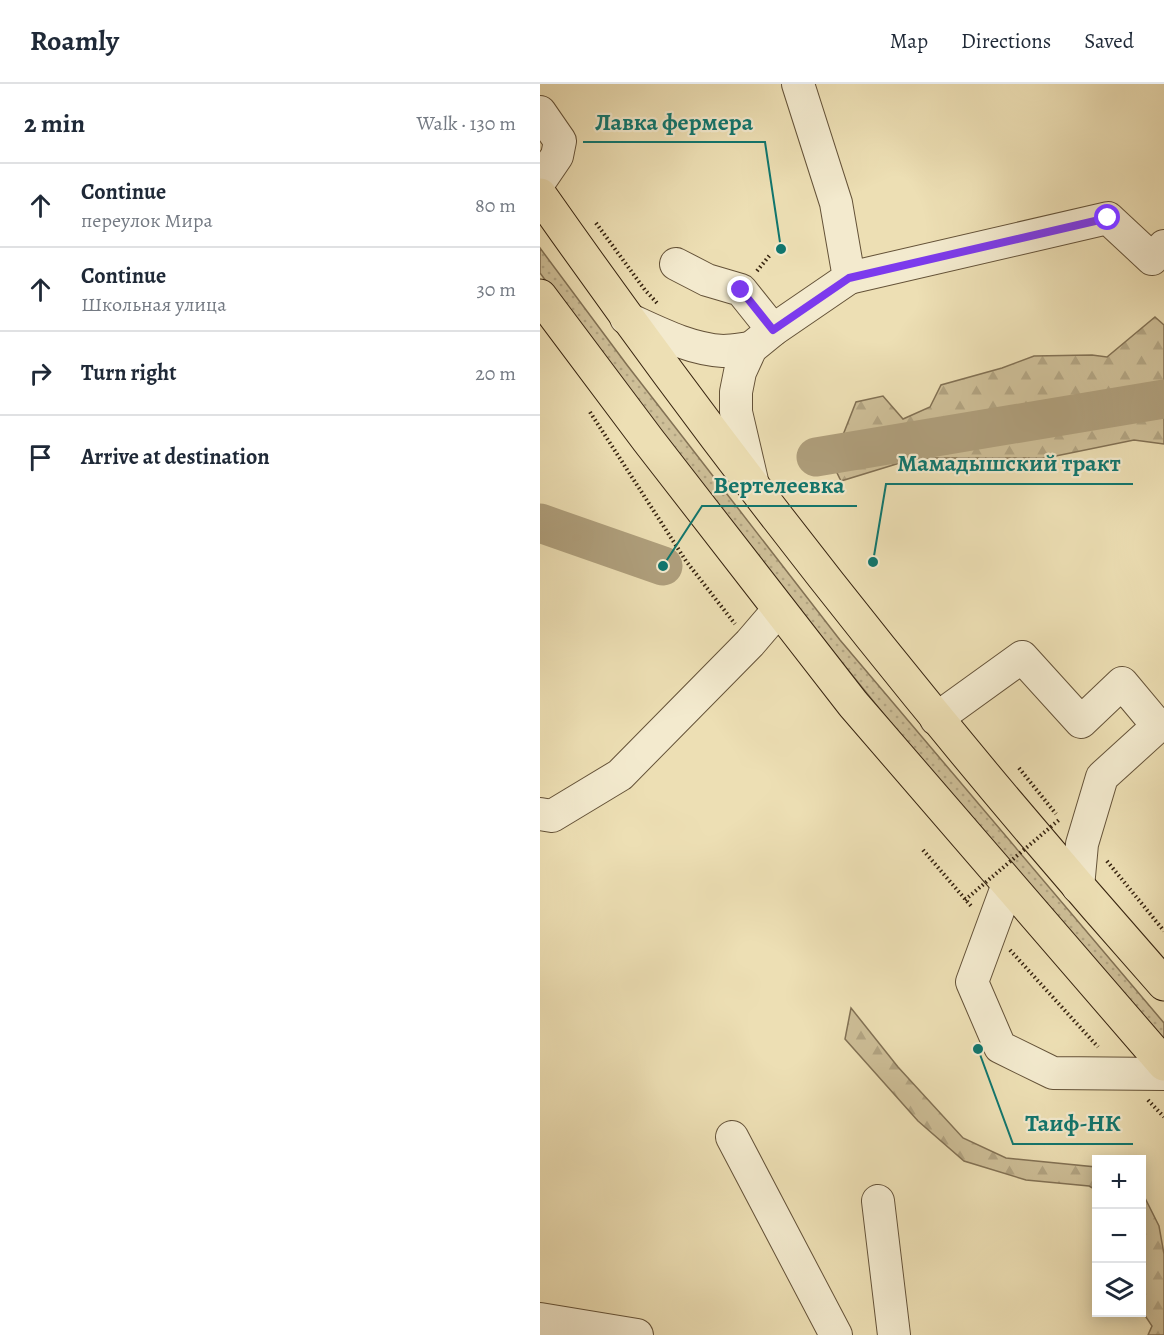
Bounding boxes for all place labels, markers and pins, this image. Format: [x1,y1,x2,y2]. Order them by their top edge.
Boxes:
callout: Лавка фермера [583,100,765,142]
callout: Мамадышский тракт [886,442,1133,484]
callout: Вертелеевка [702,464,857,506]
callout: Таиф-НК [1013,1102,1133,1144]

